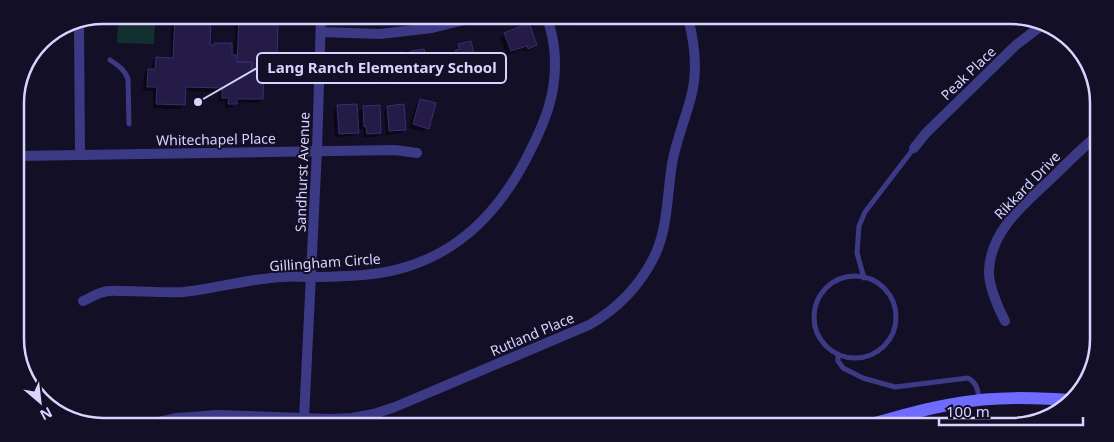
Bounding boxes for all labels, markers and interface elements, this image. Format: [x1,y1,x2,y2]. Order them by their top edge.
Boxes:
street label: Peak Place [936,42,1000,104]
callout: Lang Ranch Elementary School [257,53,506,83]
text: Lang Ranch Elementary School [267,57,497,77]
street label: Sandhurst Avenue [290,111,314,233]
street label: Whitechapel Place [156,128,276,150]
street label: Rikkard Drive [990,147,1064,223]
street label: Gillingham Circle [269,249,381,275]
street label: Rutland Place [487,308,577,360]
north arrow [15,377,65,427]
scale bar [939,394,1083,426]
text: 100 m [946,401,990,421]
text: N [37,403,56,425]

